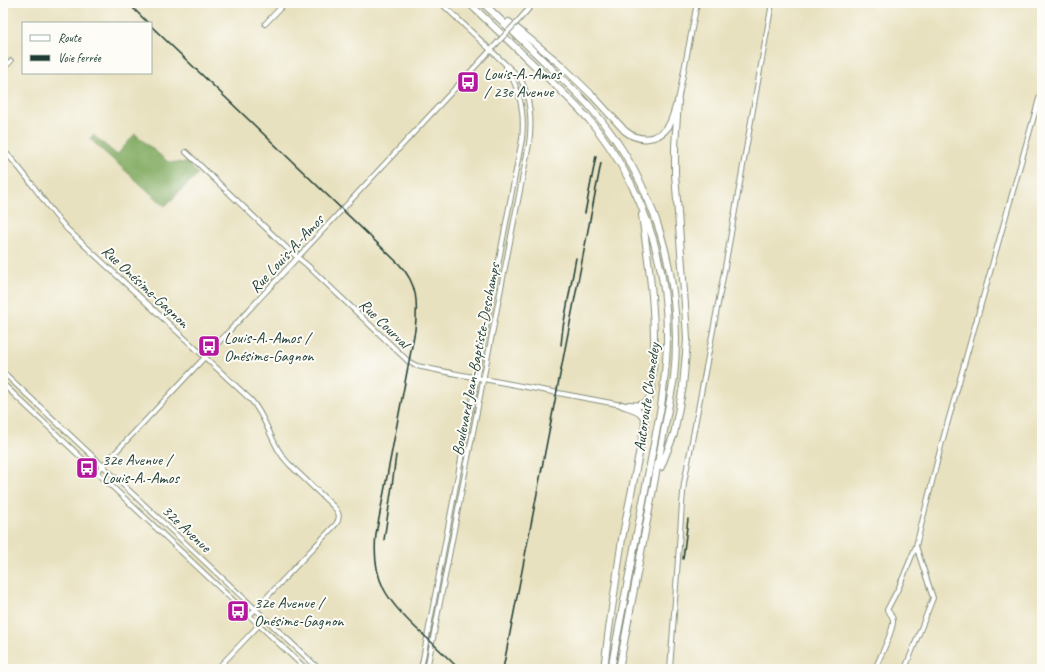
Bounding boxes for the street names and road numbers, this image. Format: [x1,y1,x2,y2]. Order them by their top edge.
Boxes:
street label: Rue Louis-A.-Amos [245,209,329,297]
street label: Rue Onésime-Gagnon [97,241,194,333]
street label: Boulevard Jean-Baptiste-Deschamps [447,260,505,457]
street label: Rue Courval [355,295,416,355]
street label: Autoroute Chomedey [630,340,665,453]
street label: 32e Avenue [157,501,216,558]

